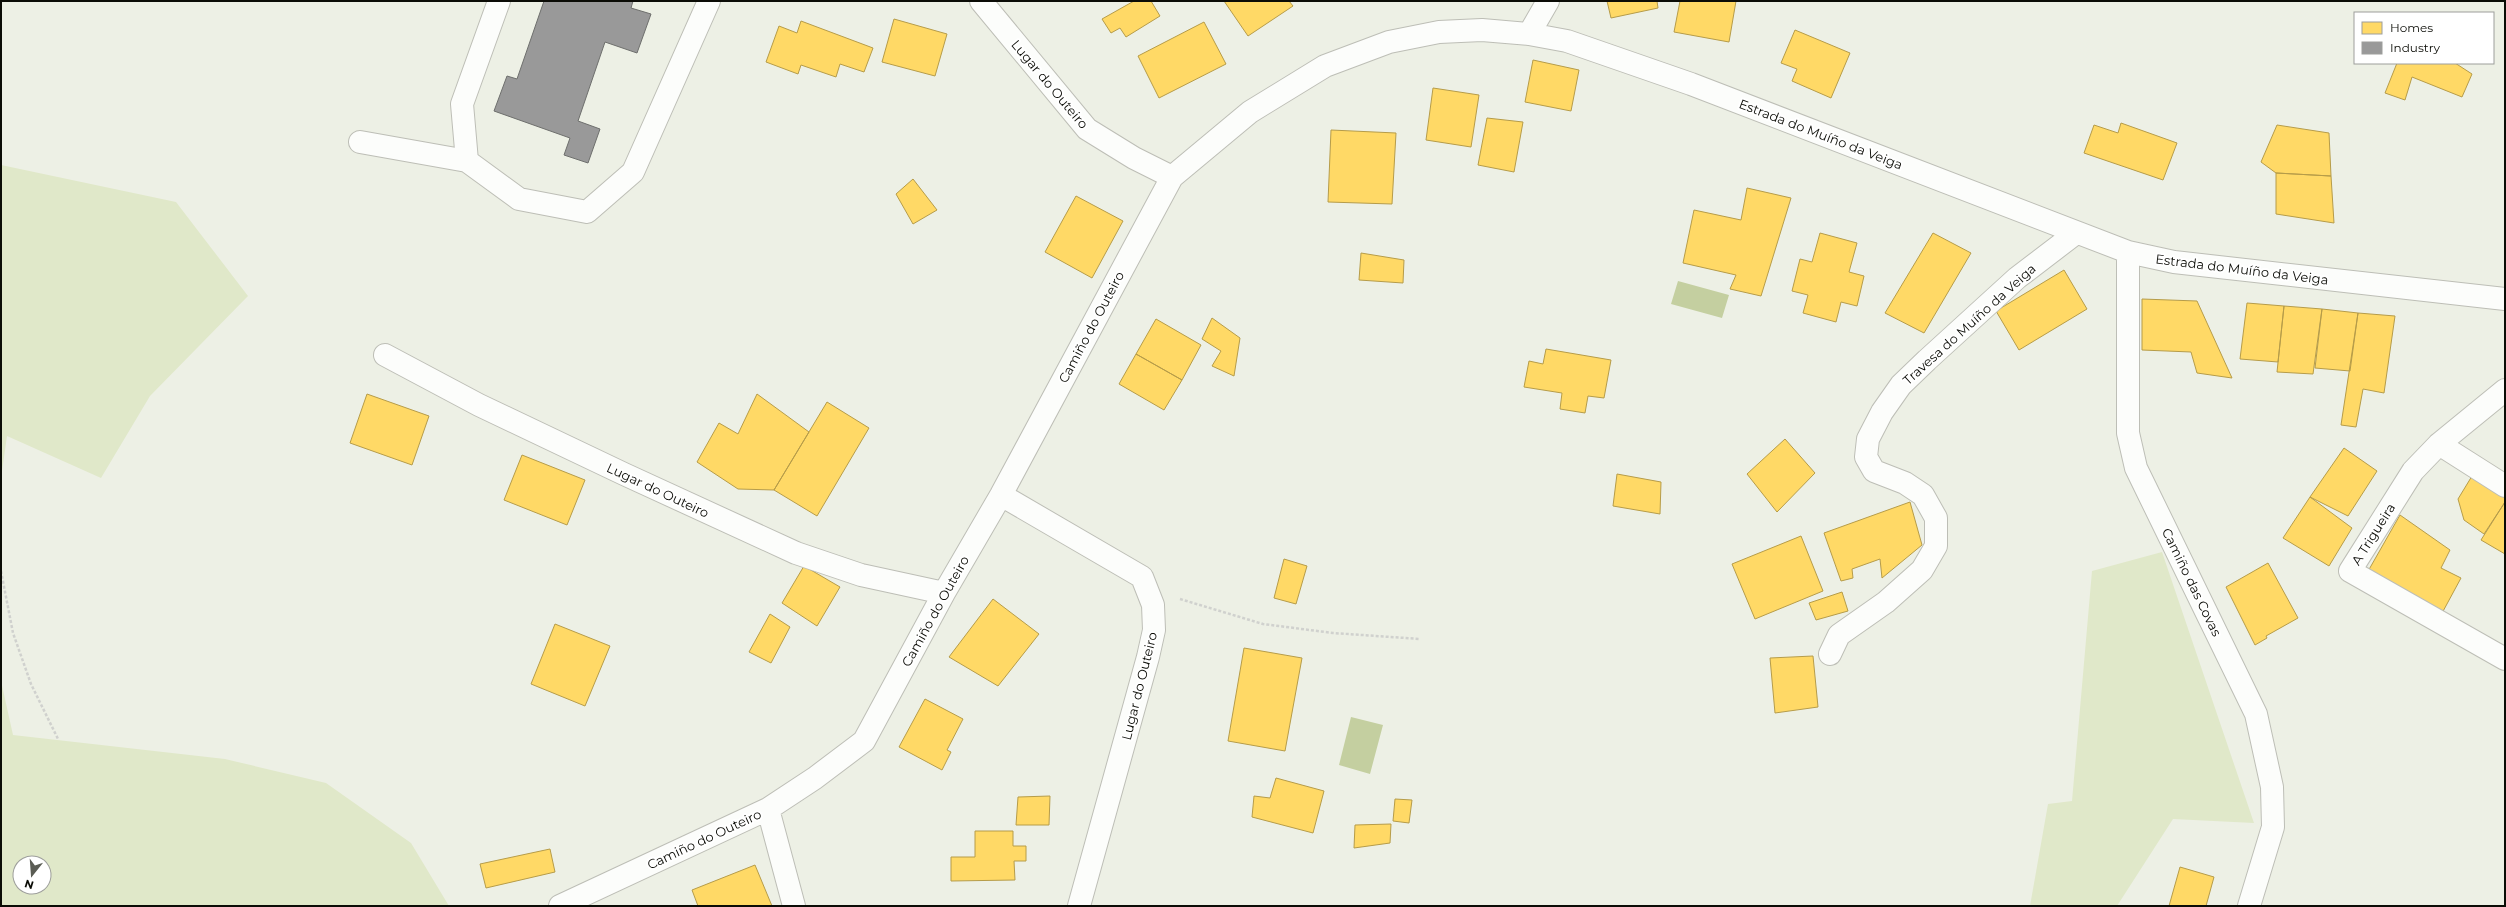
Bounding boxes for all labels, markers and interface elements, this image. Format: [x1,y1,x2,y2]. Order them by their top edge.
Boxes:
legend [2354,12,2494,64]
text: Homes [2390,20,2433,35]
street label: Lugar do Outeiro [1008,36,1092,132]
text: Industry [2390,40,2440,55]
street label: Estrada do Muíño da Veiga [1737,95,1905,173]
street label: Estrada do Muíño da Veiga [2155,250,2329,288]
street label: Travesa do Muíño da Veiga [1899,260,2039,388]
street label: Camiño do Outeiro [1055,268,1127,386]
street label: Lugar do Outeiro [604,459,712,521]
street label: A Trigueira [2348,500,2398,568]
street label: Camiño das Covas [2159,525,2225,639]
street label: Camiño do Outeiro [898,553,972,669]
street label: Lugar do Outeiro [1118,630,1160,742]
street label: Camiño do Outeiro [644,806,764,872]
north arrow [12,855,52,895]
text: N [23,877,35,893]

